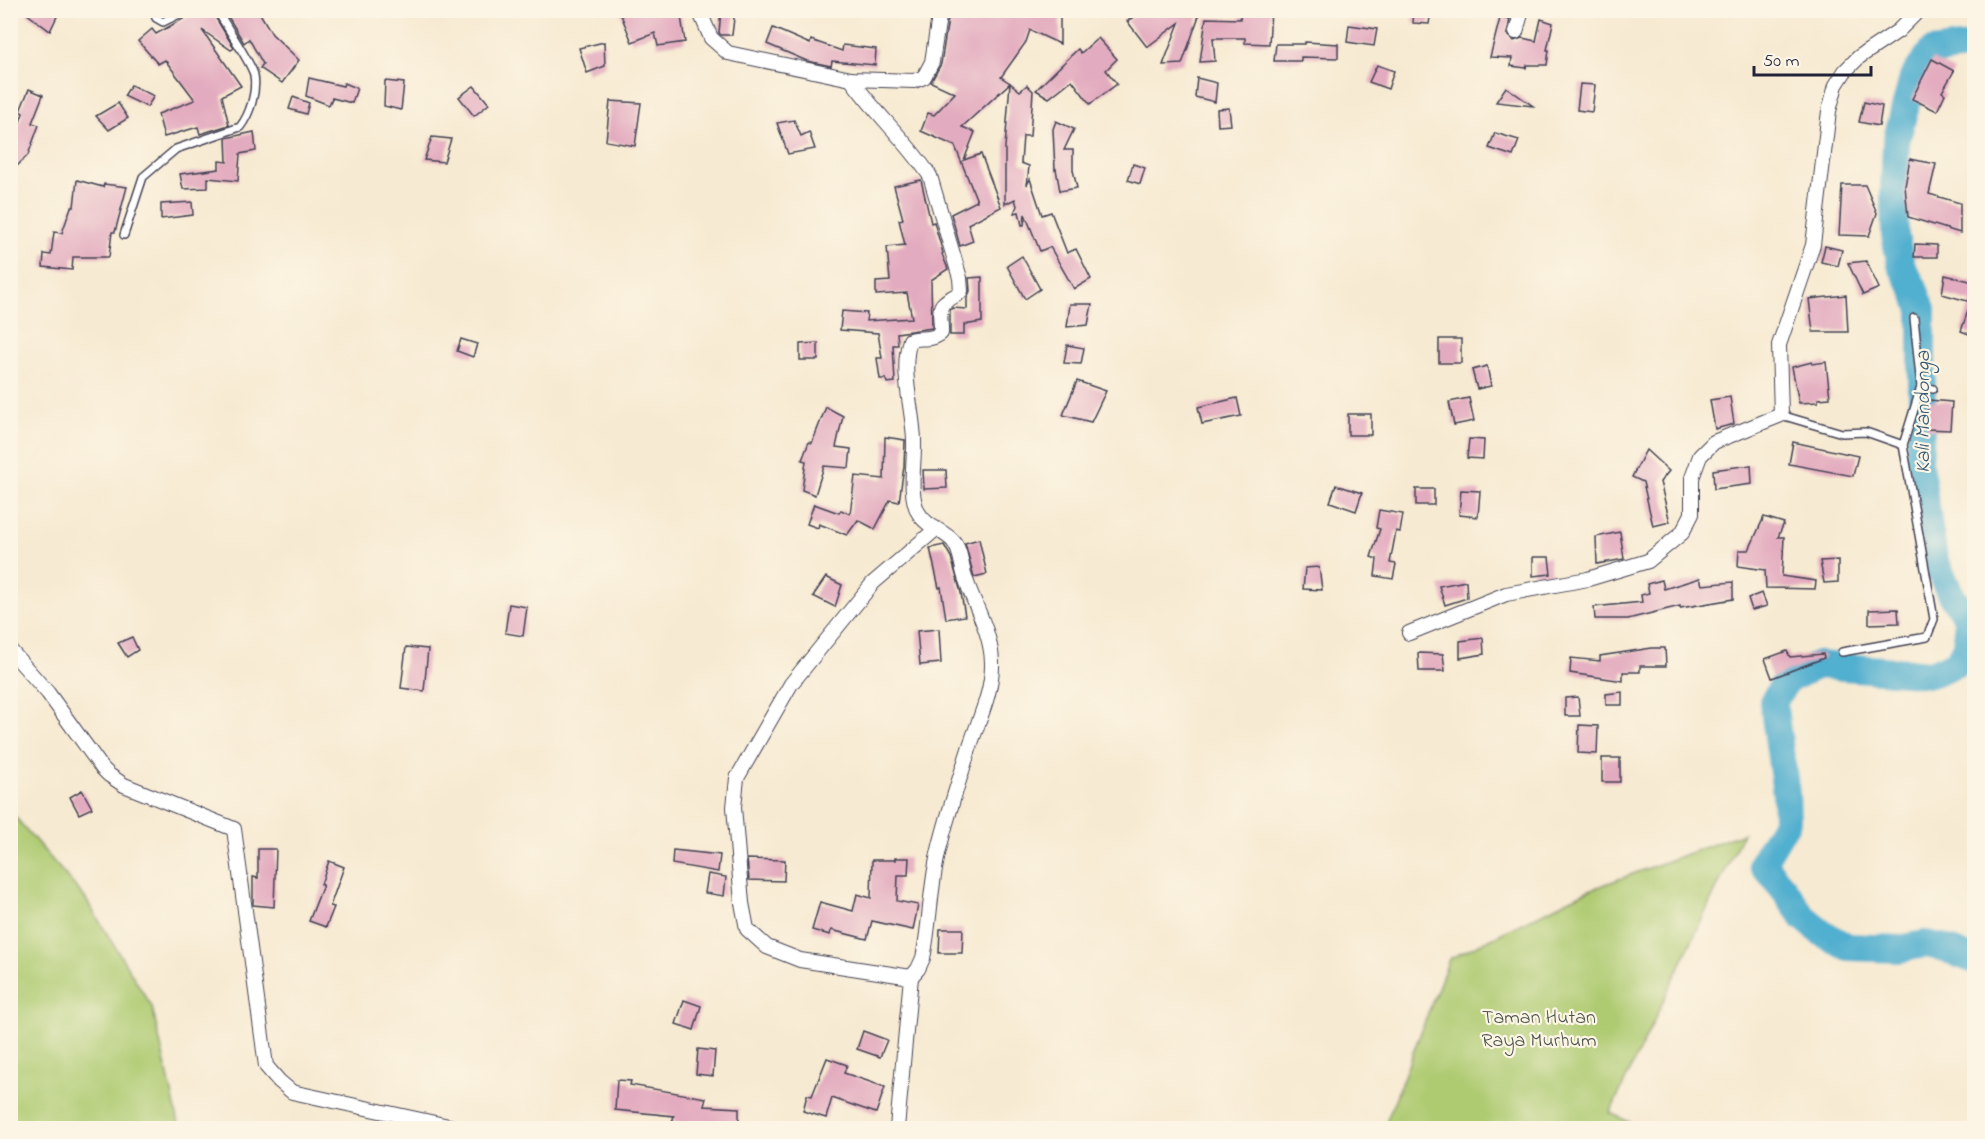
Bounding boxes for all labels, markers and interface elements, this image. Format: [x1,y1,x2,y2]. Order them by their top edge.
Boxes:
scale bar [1754,39,1871,77]
text: 50 m [1763,49,1800,75]
water label: Kali Mandonga [1909,350,1940,473]
park label: Taman Hutan Raya Murhum [1482,1004,1596,1056]

